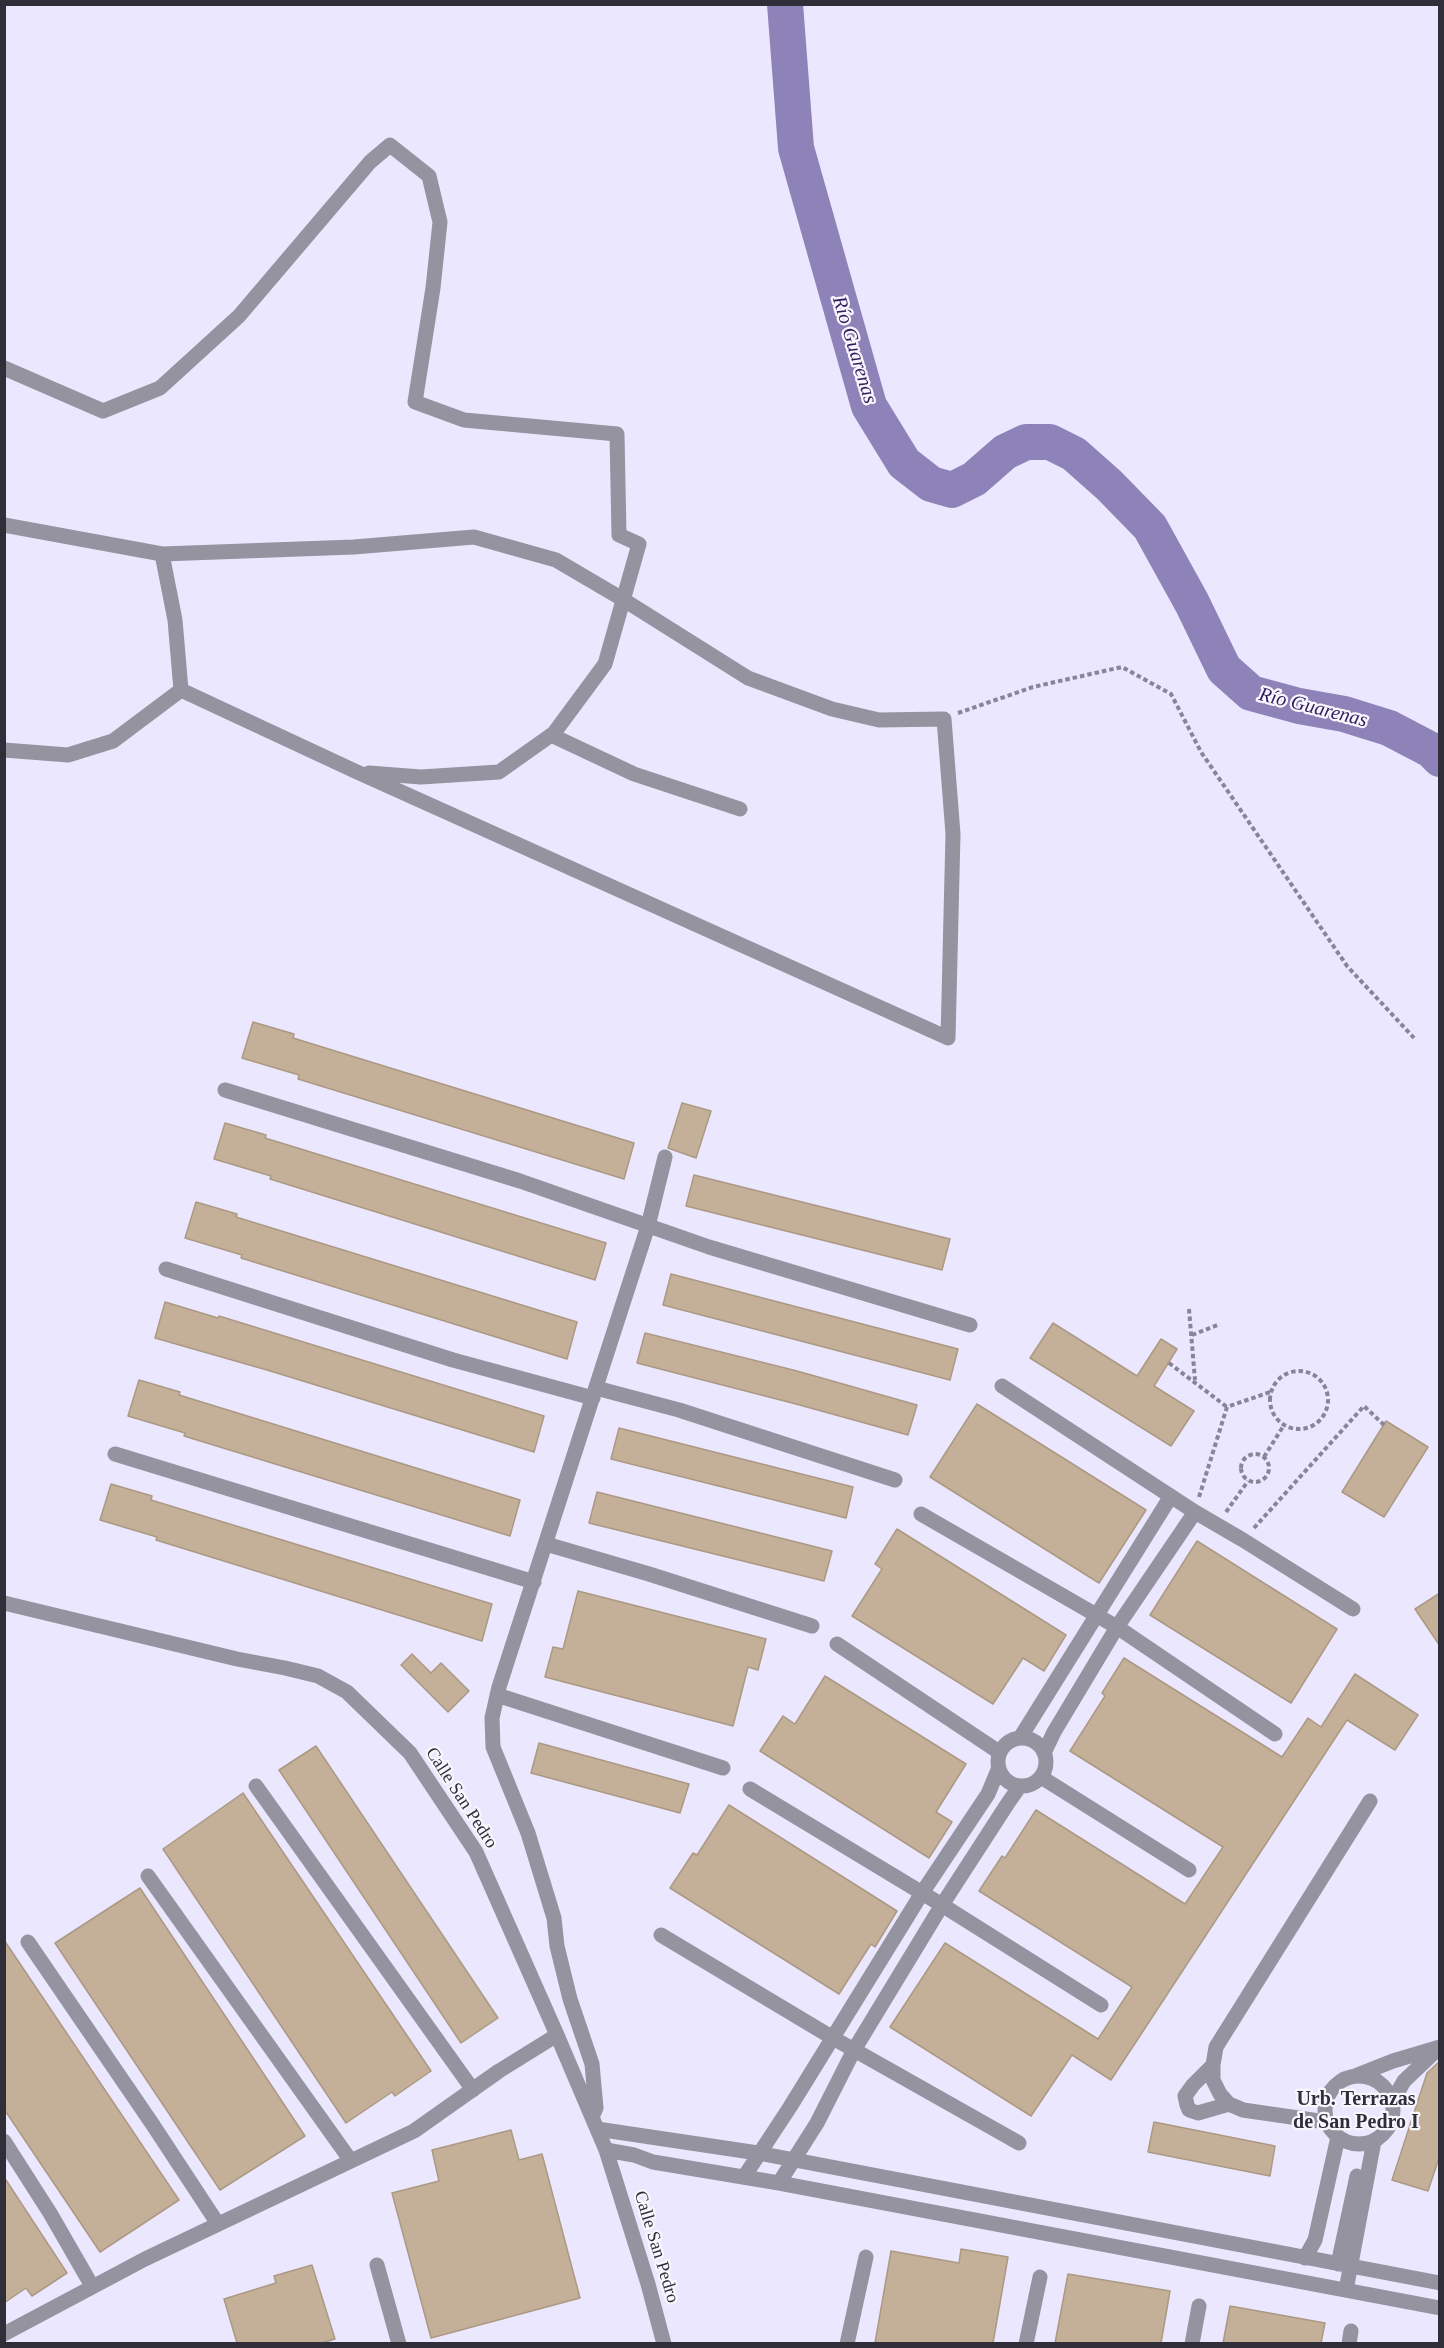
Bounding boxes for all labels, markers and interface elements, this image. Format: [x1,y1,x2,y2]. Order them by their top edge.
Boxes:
water label: Río Guarenas [826,293,882,407]
water label: Río Guarenas [1256,683,1370,733]
street label: Calle San Pedro [420,1743,502,1853]
district label: Urb. Terrazas de San Pedro I [1293,2088,1419,2135]
street label: Calle San Pedro [629,2188,683,2306]

